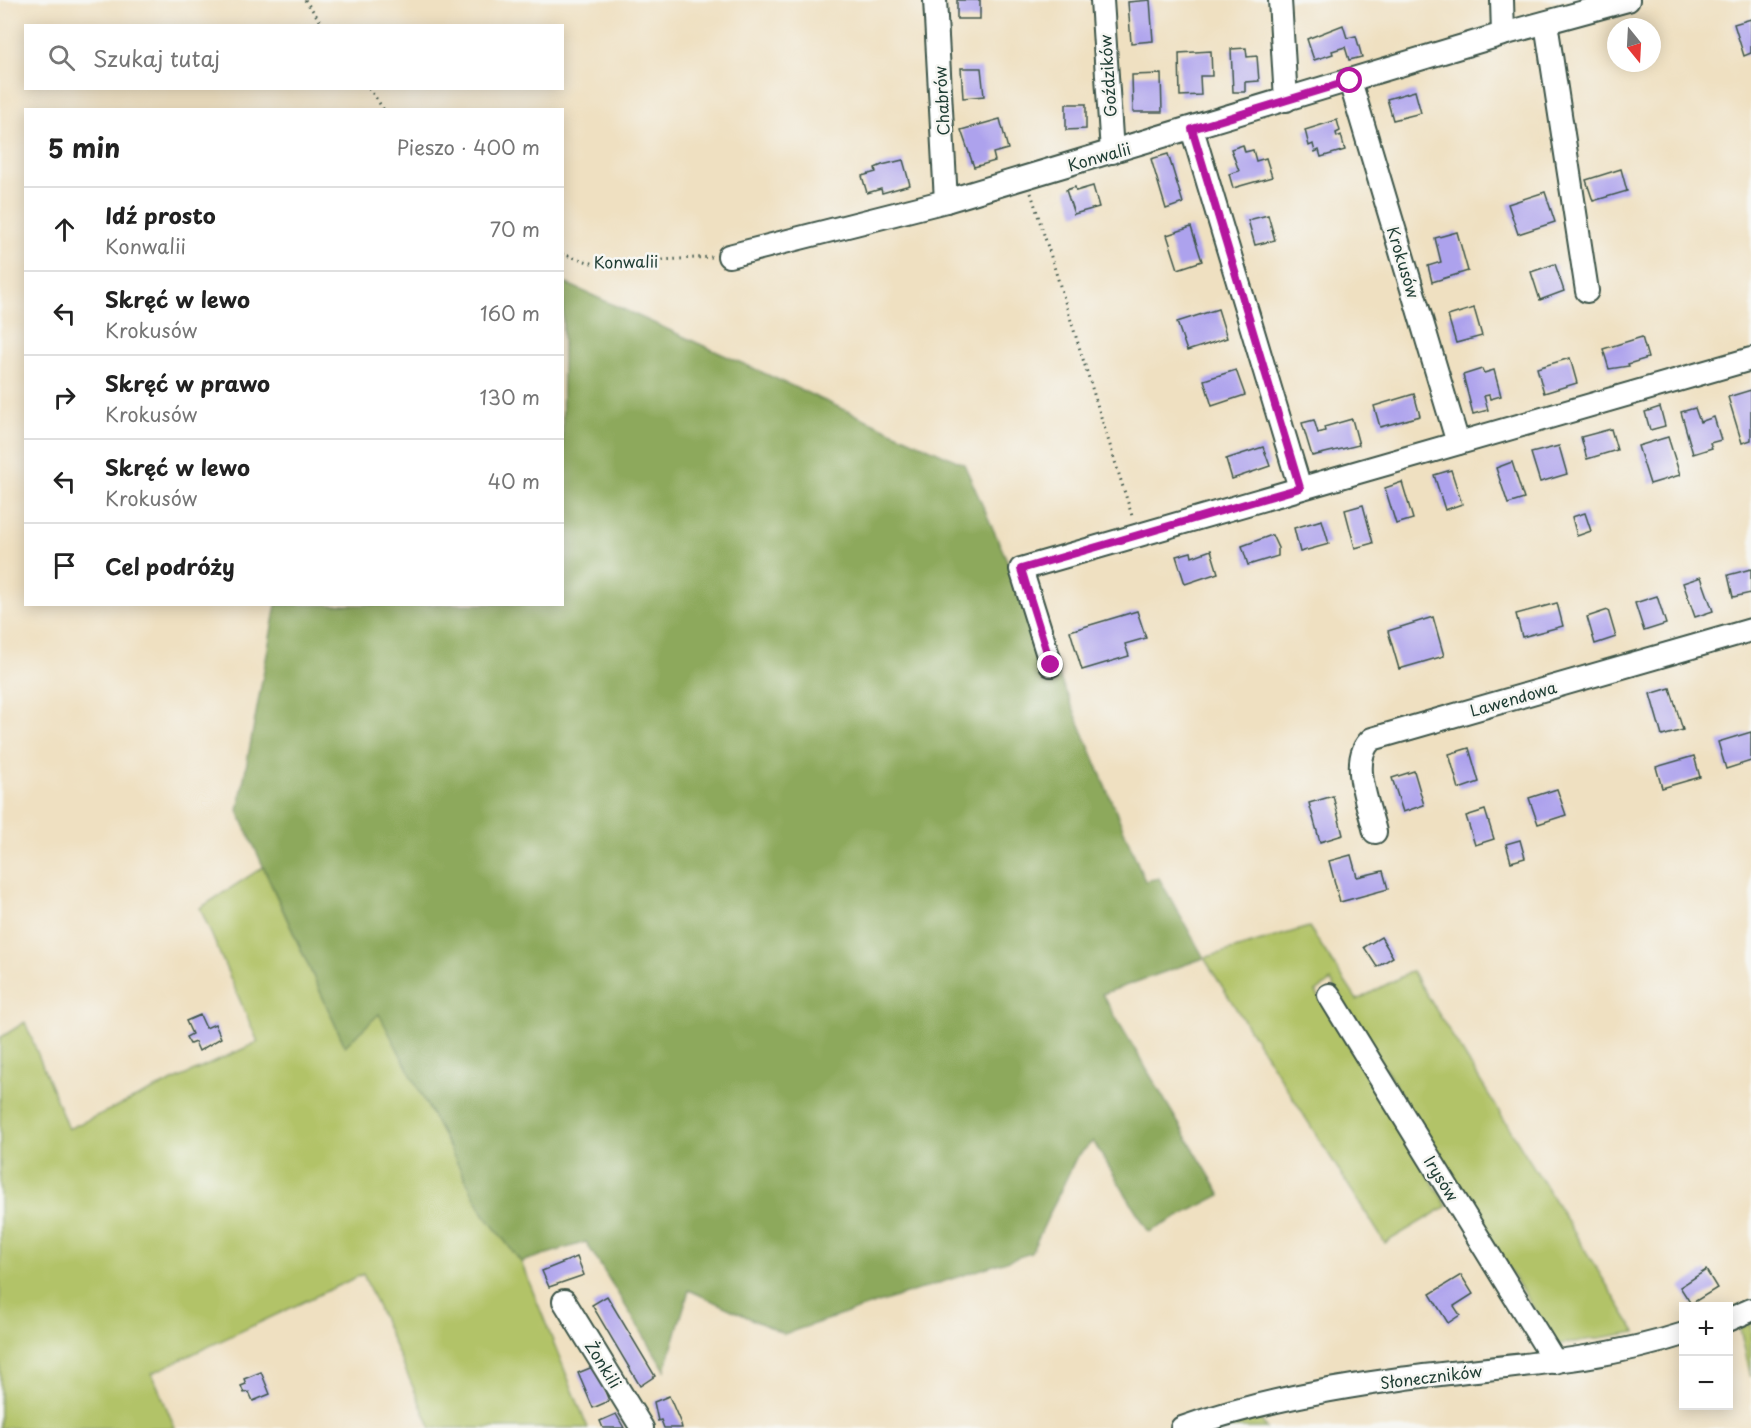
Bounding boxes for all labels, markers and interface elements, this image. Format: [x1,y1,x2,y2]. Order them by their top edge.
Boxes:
north arrow [1607,18,1661,72]
search box [24,24,564,90]
street label: Goździków [1092,34,1122,118]
icon: search [45,41,78,74]
text: Szukaj tutaj [93,41,220,74]
street label: Chabrów [927,65,955,136]
route start [1336,67,1362,93]
text: 5 min [48,128,120,167]
text: Pieszo · 400 m [397,132,540,162]
street label: Konwalii [1065,136,1133,176]
text: Idź prosto [105,198,216,231]
icon: ahead [48,213,81,246]
text: 70 m [490,214,540,244]
street label: Krokusów [1382,223,1426,301]
text: Konwalii [105,231,186,261]
street label: Konwalii [593,248,659,274]
text: Skręć w lewo [105,282,250,315]
icon: left [48,297,81,330]
text: 160 m [480,298,540,328]
text: Krokusów [105,315,197,345]
text: Skręć w prawo [105,366,270,399]
icon: right [48,381,81,414]
text: 130 m [480,382,540,412]
text: Krokusów [105,399,197,429]
text: Skręć w lewo [105,450,250,483]
icon: left [48,465,81,498]
text: 40 m [488,466,540,496]
text: Krokusów [105,483,197,513]
icon: arrive [48,549,81,582]
text: Cel podróży [105,549,235,582]
route end [1037,651,1063,677]
street label: Lawendowa [1467,674,1559,722]
street label: Irysów [1419,1151,1466,1206]
map controls [1679,1302,1733,1410]
button: + [1679,1302,1733,1356]
street label: Żonkili [580,1335,628,1393]
button: − [1679,1356,1733,1410]
street label: Słoneczników [1379,1358,1483,1394]

